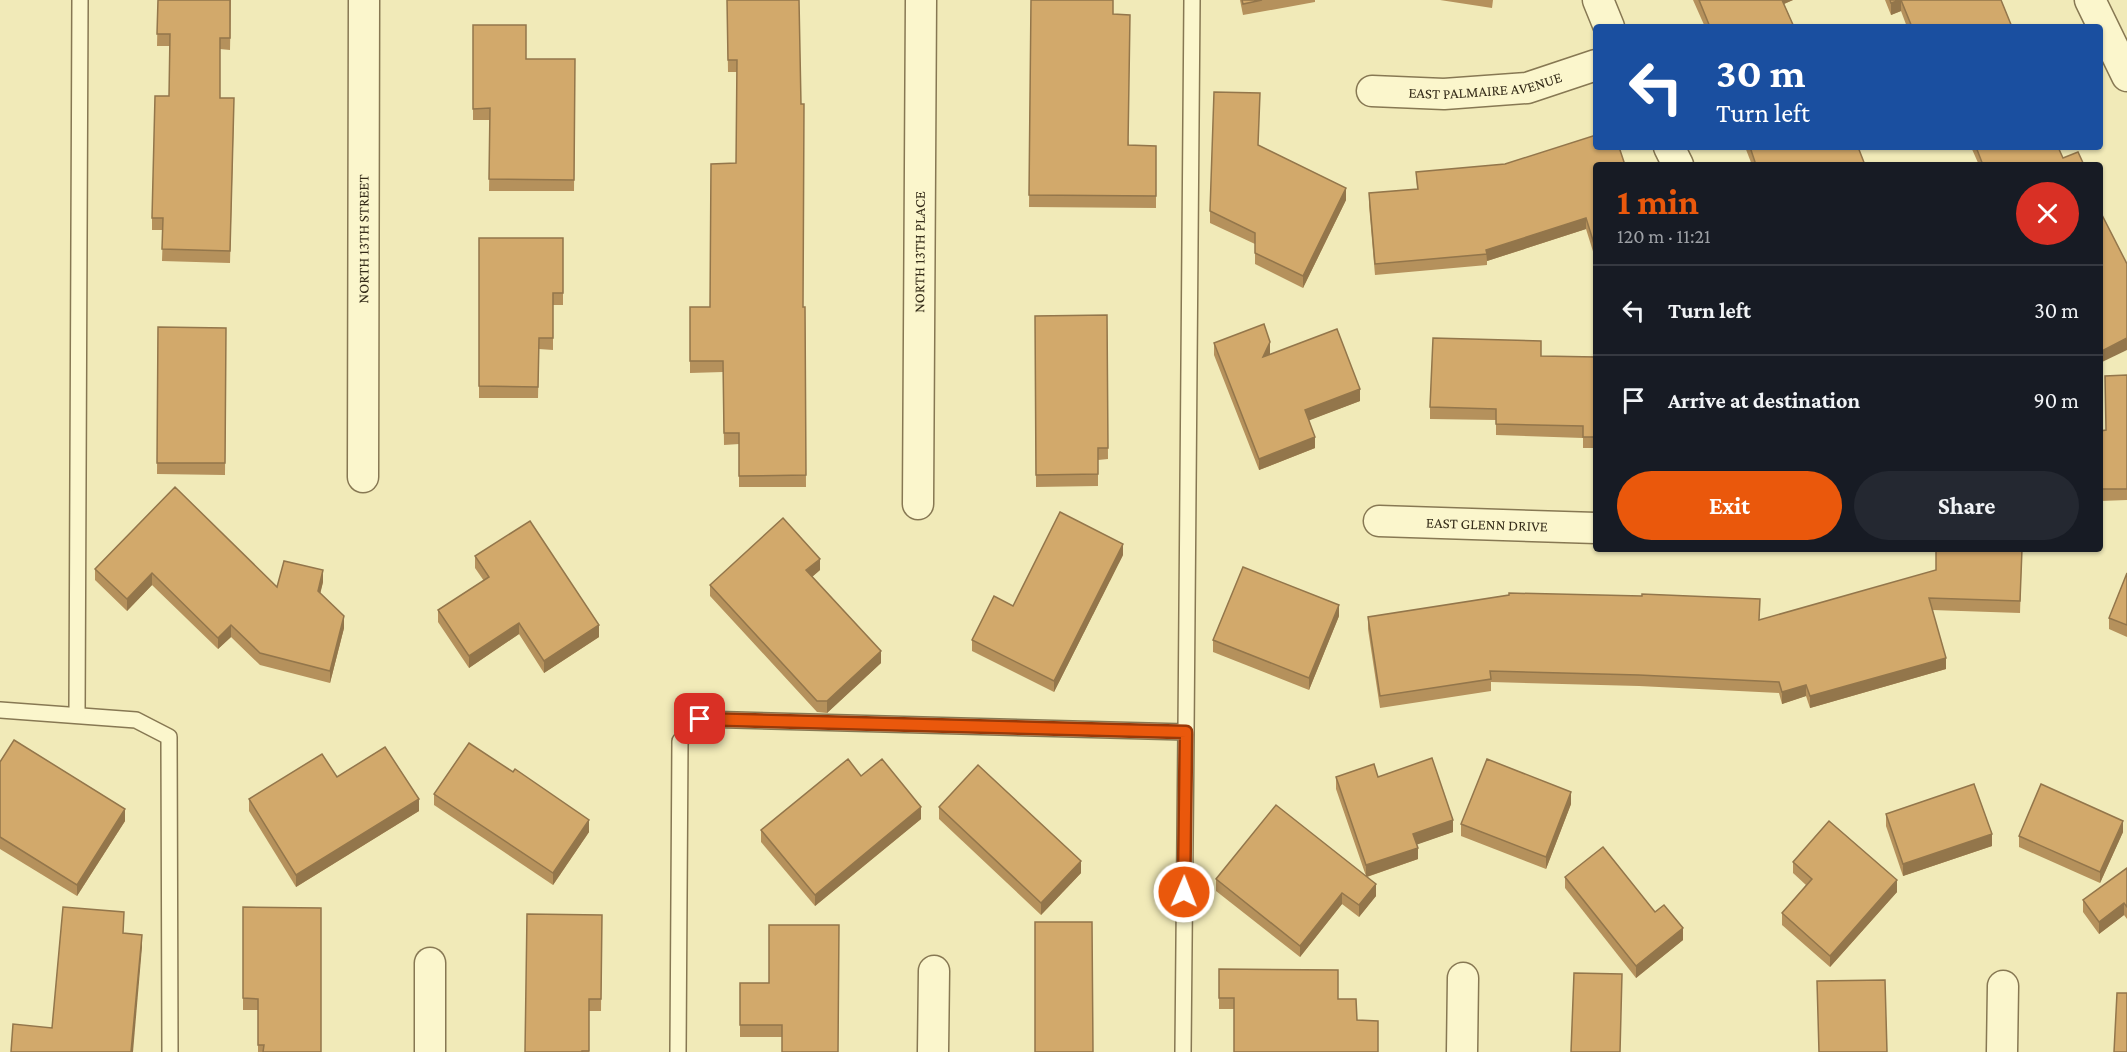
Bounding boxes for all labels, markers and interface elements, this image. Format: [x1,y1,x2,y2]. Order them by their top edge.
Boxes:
icon: left [1617,48,1695,126]
text: 30 m [1716,49,1806,96]
street label: EAST PALMAIRE AVENUE [1408,69,1564,102]
text: Turn left [1716,98,1810,128]
street label: NORTH 13TH STREET [355,174,372,304]
text: 1 min [1617,182,1699,222]
button: close [2016,182,2079,245]
street label: NORTH 13TH PLACE [911,191,928,313]
text: 120 m · 11:21 [1617,225,1711,247]
icon: left [1617,294,1650,327]
text: Turn left [1668,298,1751,323]
text: 30 m [2034,298,2079,323]
icon: arrive [1617,384,1650,417]
text: Arrive at destination [1668,388,1860,413]
text: 90 m [2034,388,2079,413]
button: Exit [1617,471,1842,540]
button: Share [1854,471,2079,540]
street label: EAST GLENN DRIVE [1426,515,1548,534]
pin [674,693,725,744]
icon: arrive [683,702,716,735]
position arrow [1152,860,1216,924]

